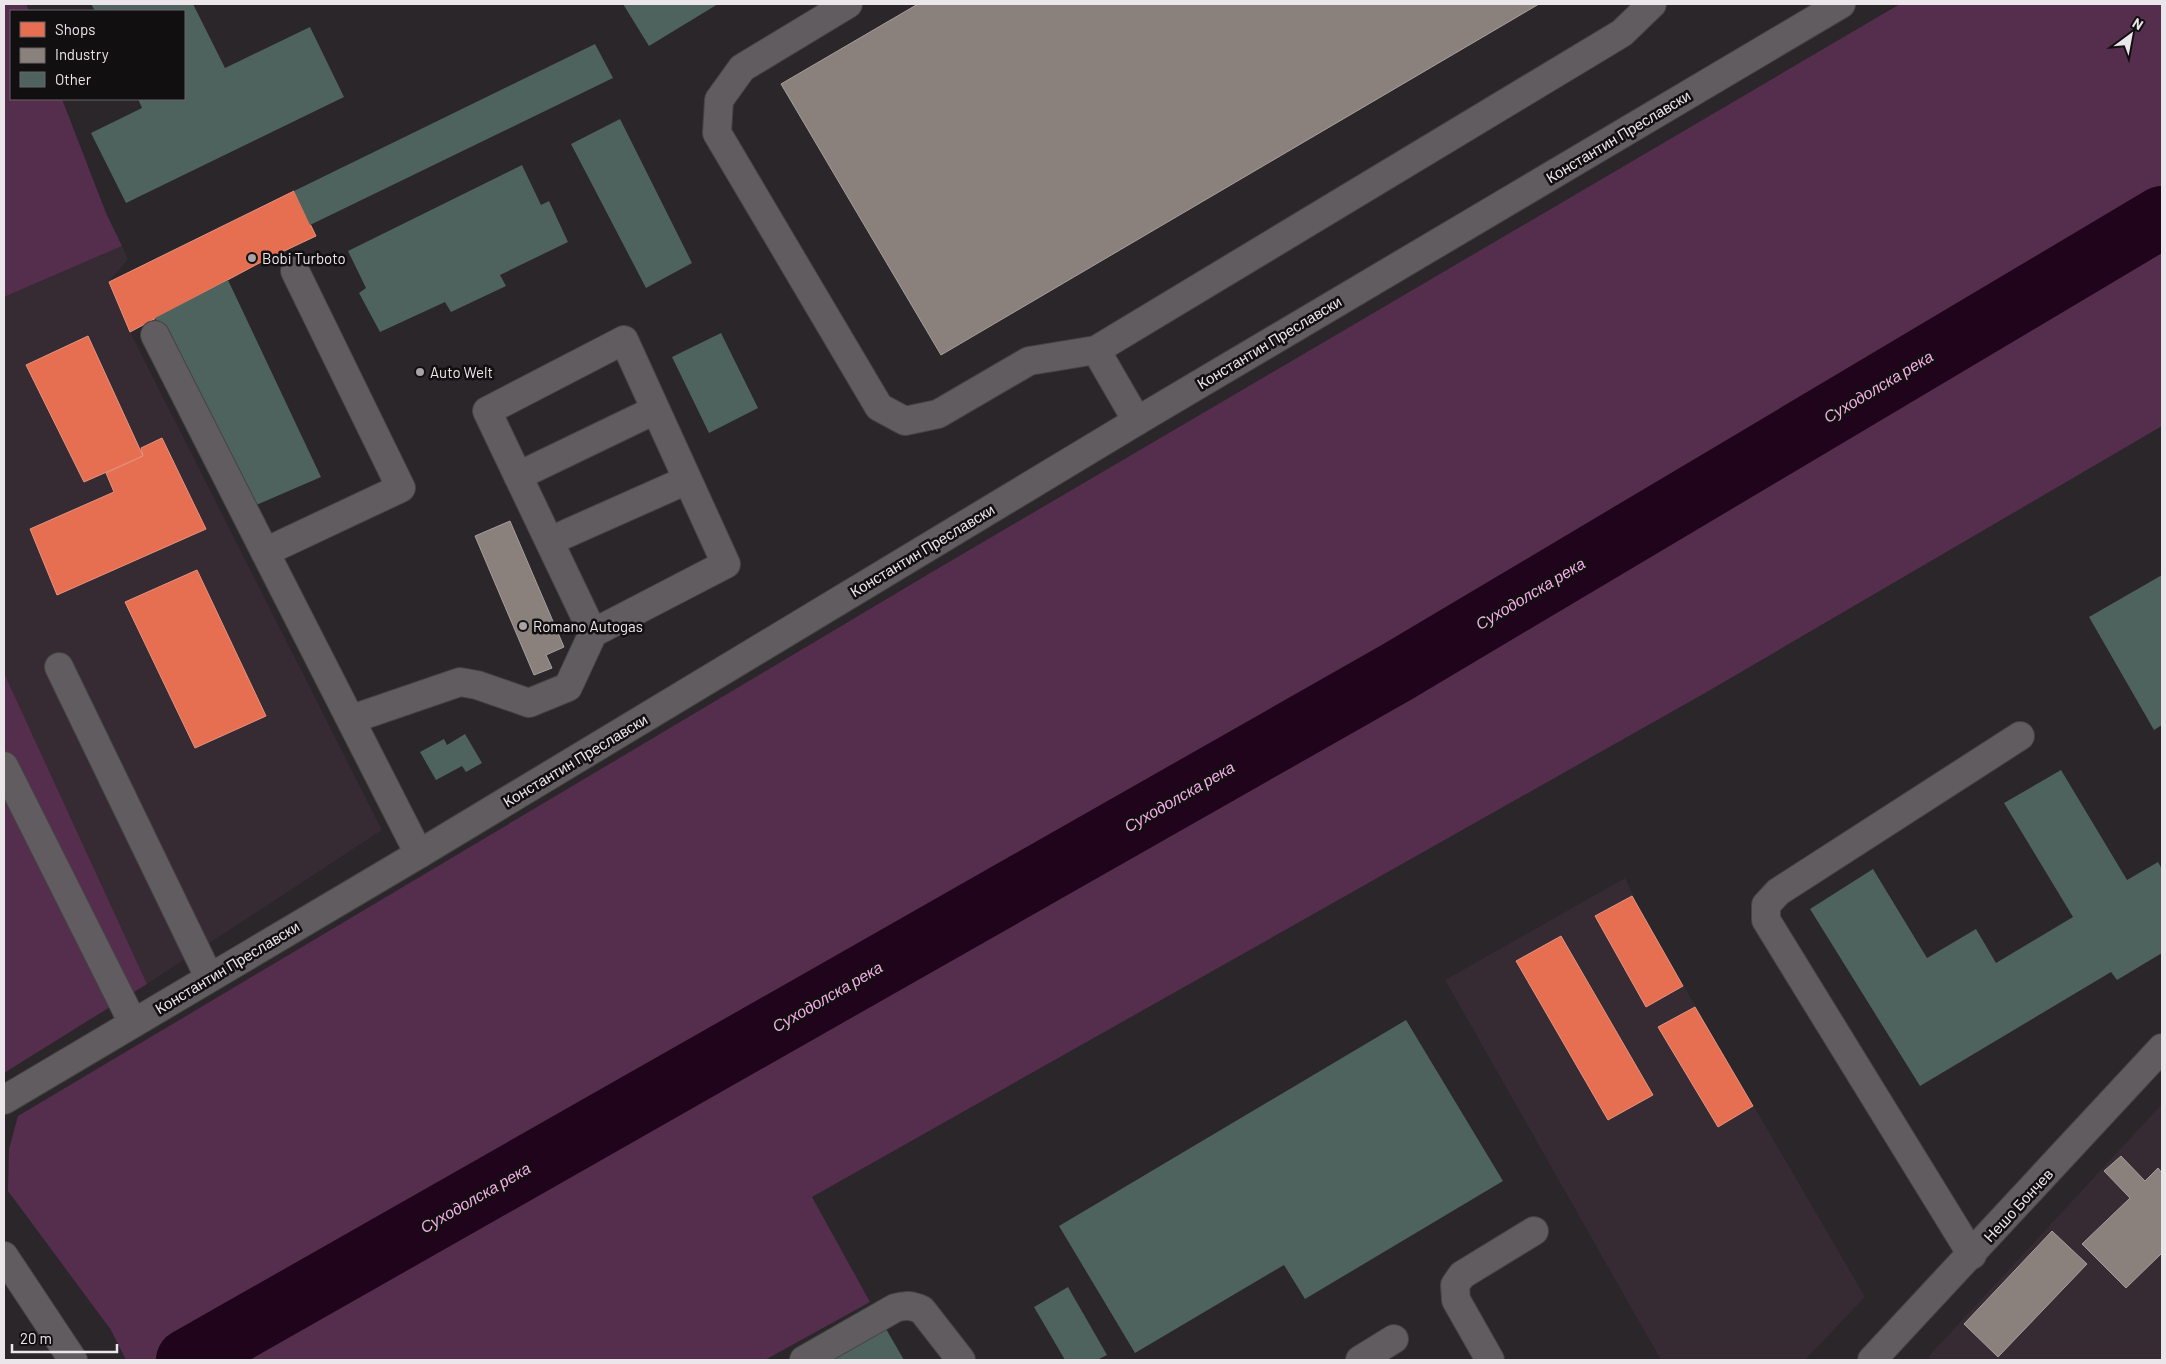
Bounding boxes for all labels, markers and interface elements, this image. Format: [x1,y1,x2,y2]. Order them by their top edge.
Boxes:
legend [10,10,185,100]
north arrow [2106,10,2156,60]
text: N [2130,14,2147,33]
text: Shops [55,20,95,38]
text: Industry [55,45,109,63]
text: Other [55,70,92,88]
street label: Константин Преславски [1543,86,1693,186]
place label: Bobi Turboto [262,249,346,267]
marker: Bobi Turboto [246,252,258,264]
street label: Константин Преславски [1194,292,1344,392]
water label: Суходолска река [1820,346,1936,426]
place label: Auto Welt [430,363,493,381]
marker: Auto Welt [414,366,426,378]
street label: Константин Преславски [847,500,997,600]
water label: Суходолска река [1472,553,1588,633]
place label: Romano Autogas [533,617,643,635]
marker: Romano Autogas [517,620,529,632]
street label: Константин Преславски [500,710,650,810]
water label: Суходолска река [1120,757,1238,835]
street label: Константин Преславски [152,917,302,1017]
water label: Суходолска река [768,957,886,1035]
water label: Суходолска река [416,1158,534,1236]
street label: Нешо Бончев [1980,1165,2056,1245]
scale bar [12,1322,118,1354]
text: 20 m [20,1329,52,1347]

